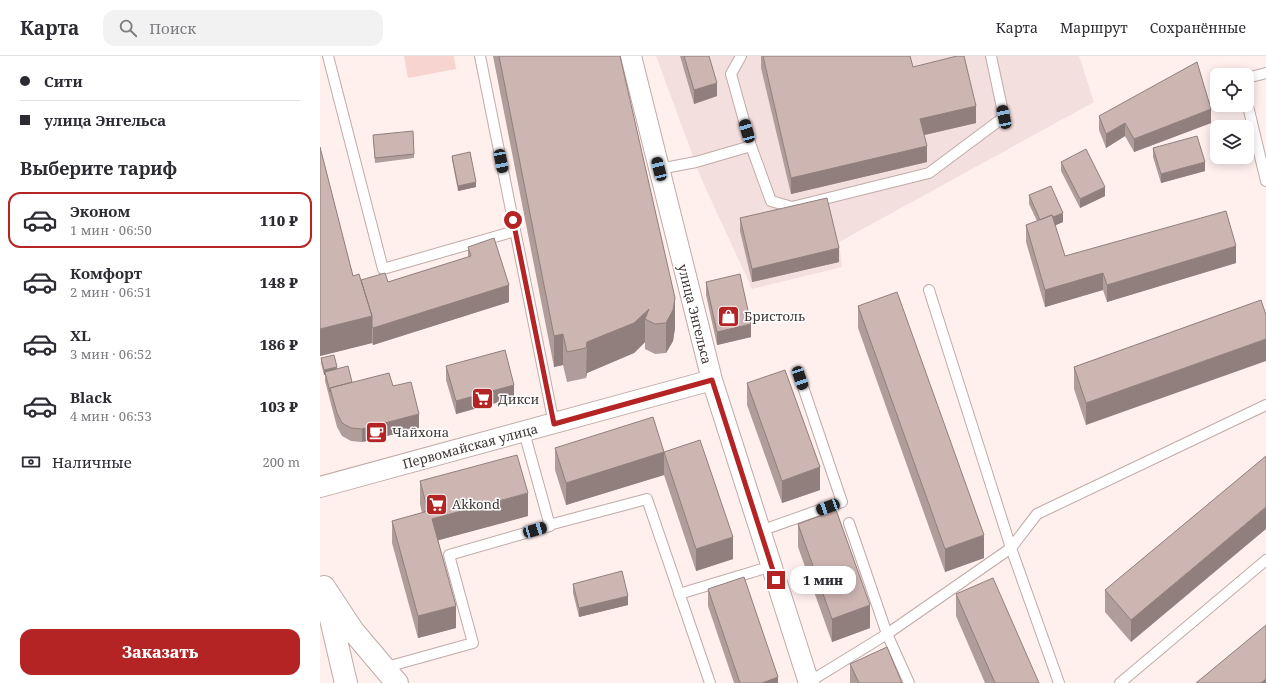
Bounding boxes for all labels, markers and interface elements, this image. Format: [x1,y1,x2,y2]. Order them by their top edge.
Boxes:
search box [103,10,383,46]
text: Карта [20,15,79,41]
icon: search [117,17,139,39]
text: Поиск [149,18,196,38]
text: Карта [996,18,1038,37]
text: Маршрут [1060,18,1128,37]
text: Сохранённые [1150,18,1246,37]
map controls [1210,68,1254,164]
button: locate [1210,68,1254,112]
text: Сити [44,71,83,91]
car [996,104,1012,130]
text: улица Энгельса [44,110,166,130]
car [738,118,756,144]
button: layers [1210,120,1254,164]
car [493,148,509,174]
text: Выберите тариф [20,156,177,180]
car [650,156,668,182]
text: Эконом [70,201,130,221]
icon: car [22,202,58,238]
text: 110 ₽ [260,210,298,230]
route start [504,211,522,229]
text: 1 мин · 06:50 [70,221,152,239]
street label: улица Энгельса [674,262,716,366]
text: Комфорт [70,263,142,283]
icon: car [22,264,58,300]
text: 148 ₽ [260,272,298,292]
text: 2 мин · 06:51 [70,283,152,301]
shop icon: Бристоль [715,303,741,329]
place label: Бристоль [744,307,805,325]
text: XL [70,325,91,345]
icon: car [22,326,58,362]
text: 186 ₽ [260,334,298,354]
text: 3 мин · 06:52 [70,345,152,363]
car [790,365,810,391]
supermarket icon: Дикси [470,386,496,412]
text: Black [70,387,112,407]
icon: car [22,388,58,424]
place label: Дикси [498,390,540,408]
text: 103 ₽ [260,396,298,416]
text: 4 мин · 06:53 [70,407,152,425]
cafe icon: Чайхона [364,419,390,445]
street label: Первомайская улица [400,419,540,473]
place label: Чайхона [392,423,449,441]
icon: cash [20,451,42,473]
text: Наличные [52,452,132,472]
text: 200 m [263,453,300,471]
supermarket icon: Akkond [424,491,450,517]
place label: Akkond [452,495,500,513]
car [815,497,841,517]
car [522,521,548,539]
callout: 1 мин [790,566,856,594]
route end [767,571,785,589]
text: 1 мин [803,571,843,589]
button: Заказать [20,629,300,675]

